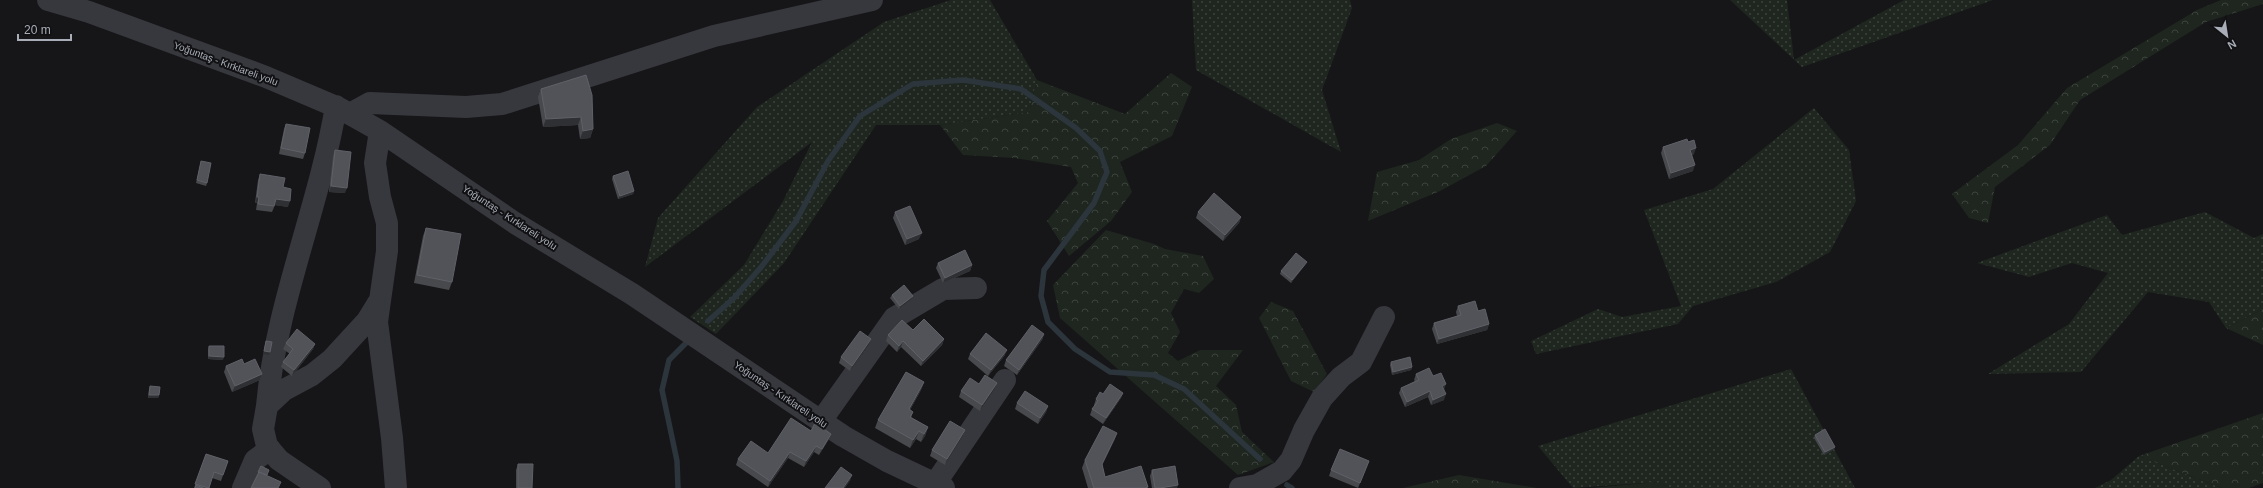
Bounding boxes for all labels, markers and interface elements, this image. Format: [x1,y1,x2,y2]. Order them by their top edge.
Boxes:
scale bar [18,16,71,42]
north arrow [2207,16,2247,56]
text: 20 m [24,23,51,37]
text: N [2226,37,2238,52]
street label: Yoğuntaş - Kırklareli yolu [172,39,280,87]
street label: Yoğuntaş - Kırklareli yolu [461,183,559,252]
street label: Yoğuntaş - Kırklareli yolu [732,359,829,430]

